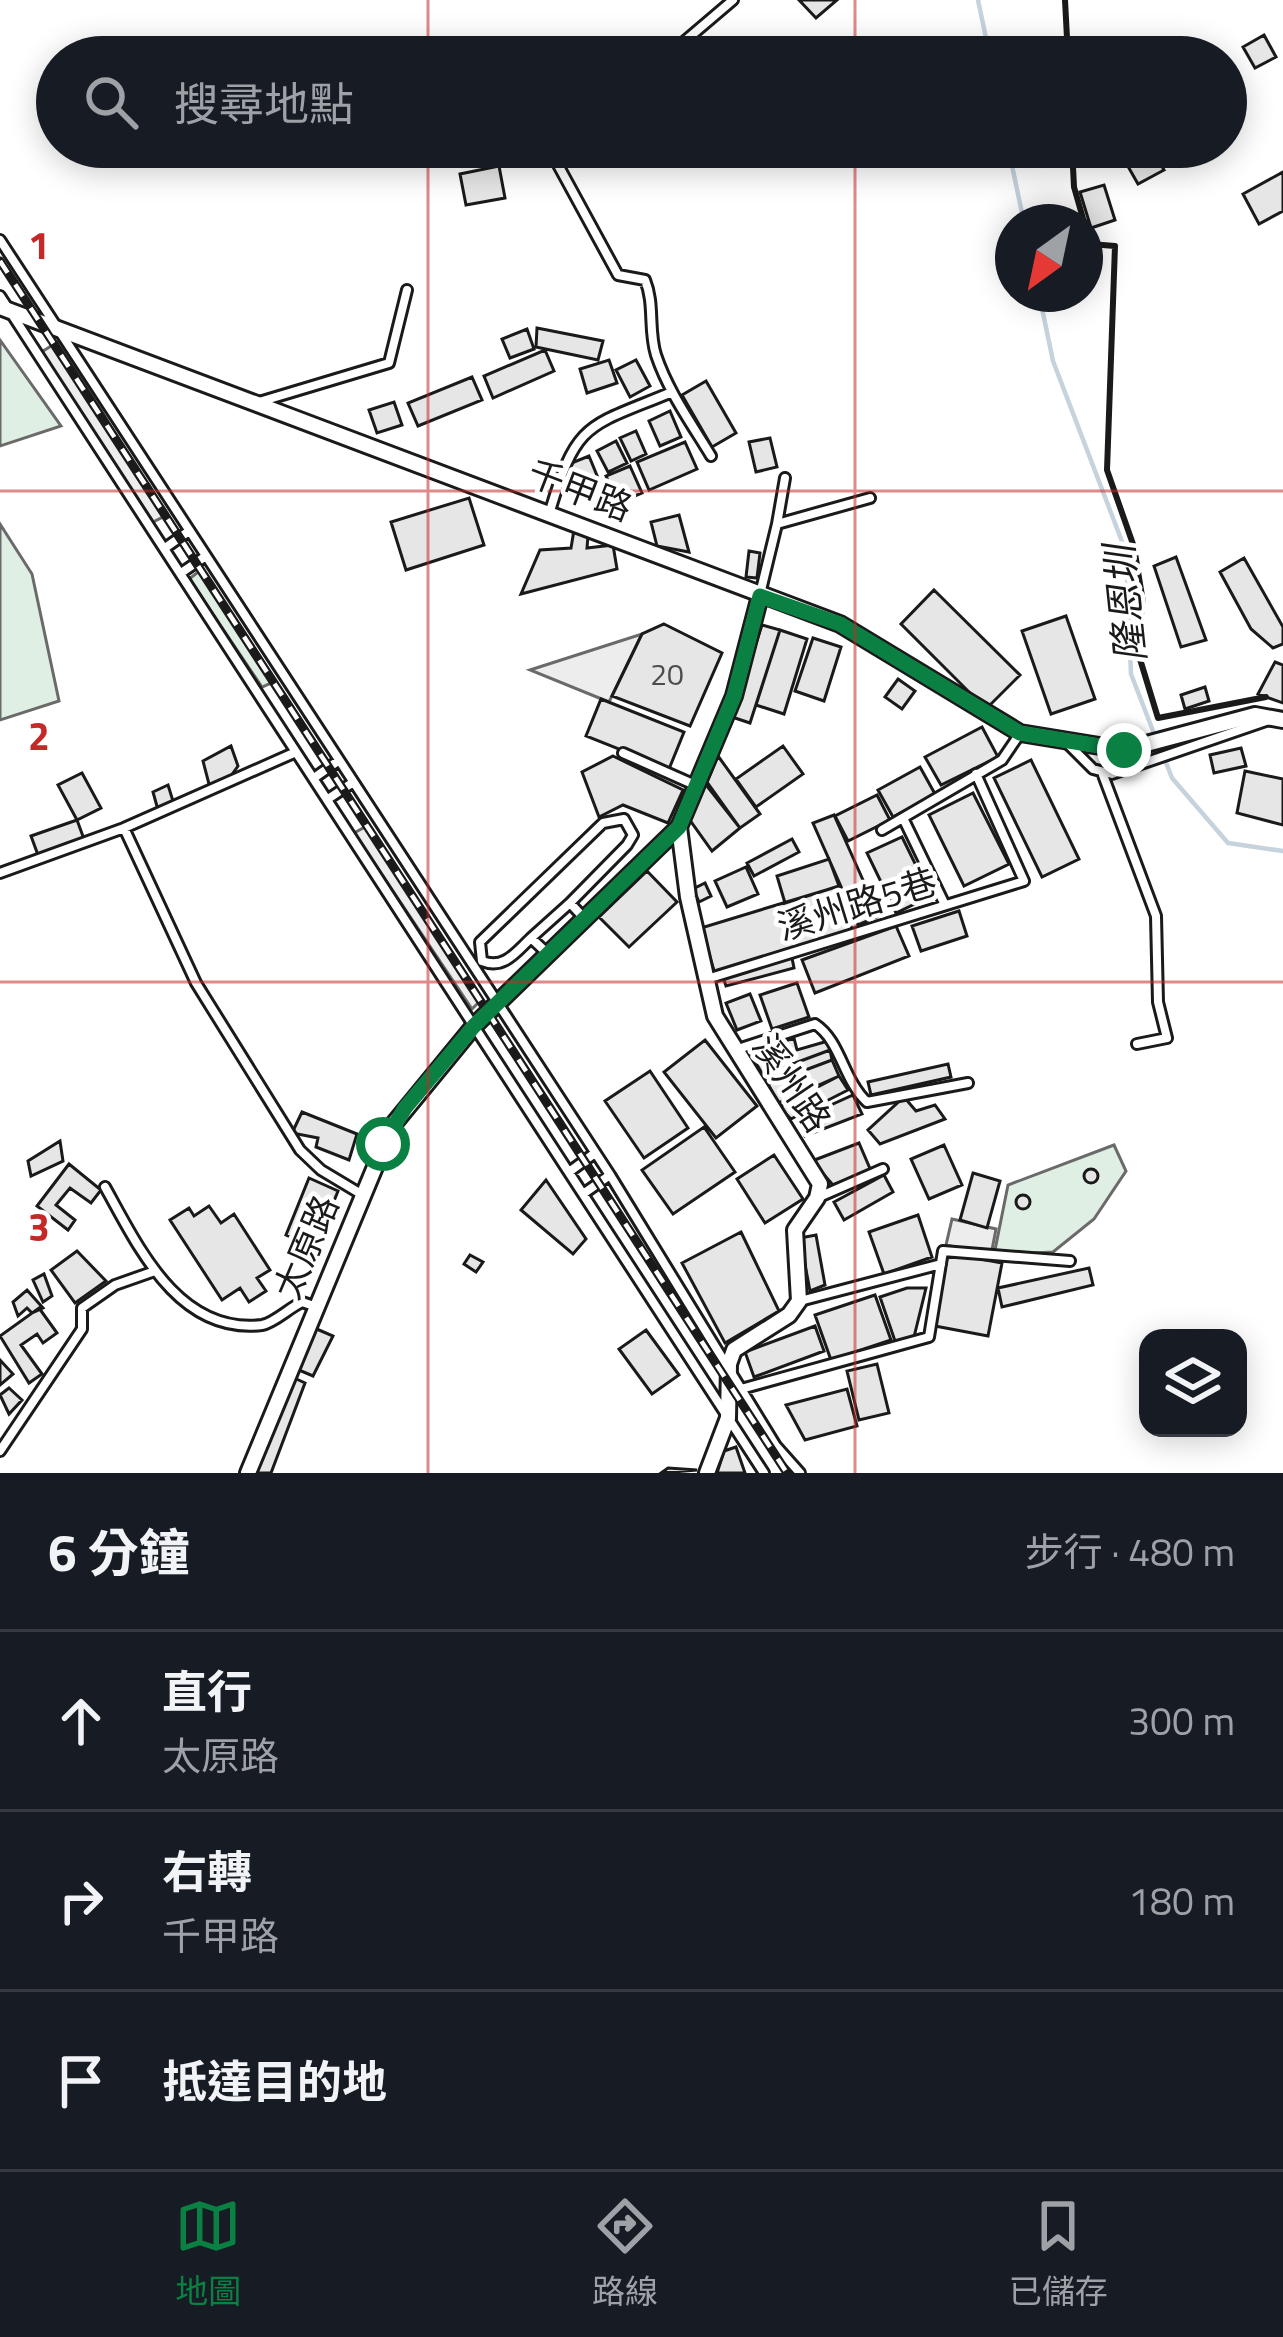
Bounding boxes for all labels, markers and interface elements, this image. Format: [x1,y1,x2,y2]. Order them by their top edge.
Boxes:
search box [36,36,1247,168]
icon: search [78,69,144,135]
text: 搜尋地點 [174,69,354,137]
north arrow [995,204,1103,312]
text: 1 [28,215,50,274]
street label: 千甲路 [520,445,640,535]
water label: 隆恩圳 [1089,538,1160,665]
house number: 20 [650,651,684,697]
text: 2 [28,706,50,765]
route end [1097,723,1151,777]
street label: 溪州路5巷 [770,853,943,954]
street label: 溪州路 [739,1023,845,1143]
route start [356,1117,410,1171]
street label: 太原路 [259,1186,352,1307]
text: 3 [28,1197,50,1256]
map controls [1139,1329,1247,1437]
button: layers [1139,1329,1247,1437]
text: 6 分鐘 [48,1513,190,1591]
text: 步行 · 480 m [1025,1522,1235,1581]
text: 直行 [162,1657,252,1725]
icon: ahead [48,1688,114,1754]
text: 300 m [1128,1691,1235,1750]
text: 太原路 [162,1726,279,1785]
text: 右轉 [162,1837,252,1905]
icon: right [48,1868,114,1934]
text: 180 m [1128,1871,1235,1930]
text: 千甲路 [162,1906,279,1965]
text: 抵達目的地 [162,2047,387,2115]
icon: arrive [48,2048,114,2114]
tab: 地圖 [175,2193,241,2316]
tab: 路線 [592,2193,658,2316]
tab: 已儲存 [1009,2193,1108,2316]

